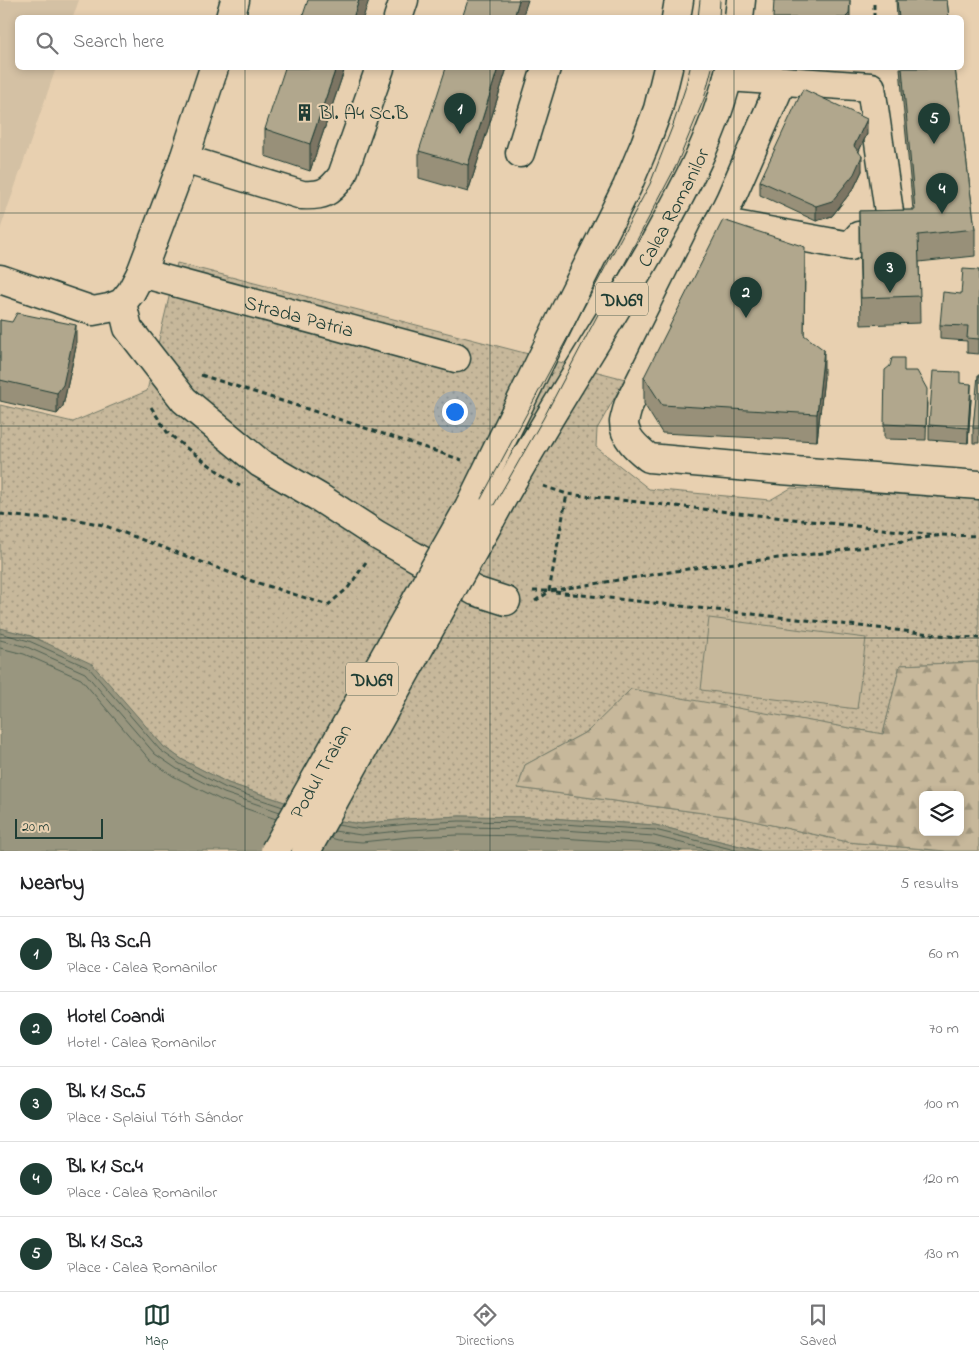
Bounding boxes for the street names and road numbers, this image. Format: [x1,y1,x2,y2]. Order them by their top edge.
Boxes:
street label: Calea Romanilor [631,143,719,274]
road number: DN69 [596,282,648,316]
street label: Strada Patria [241,290,357,347]
road number: DN69 [346,662,398,696]
street label: Podul Traian [284,719,361,825]

